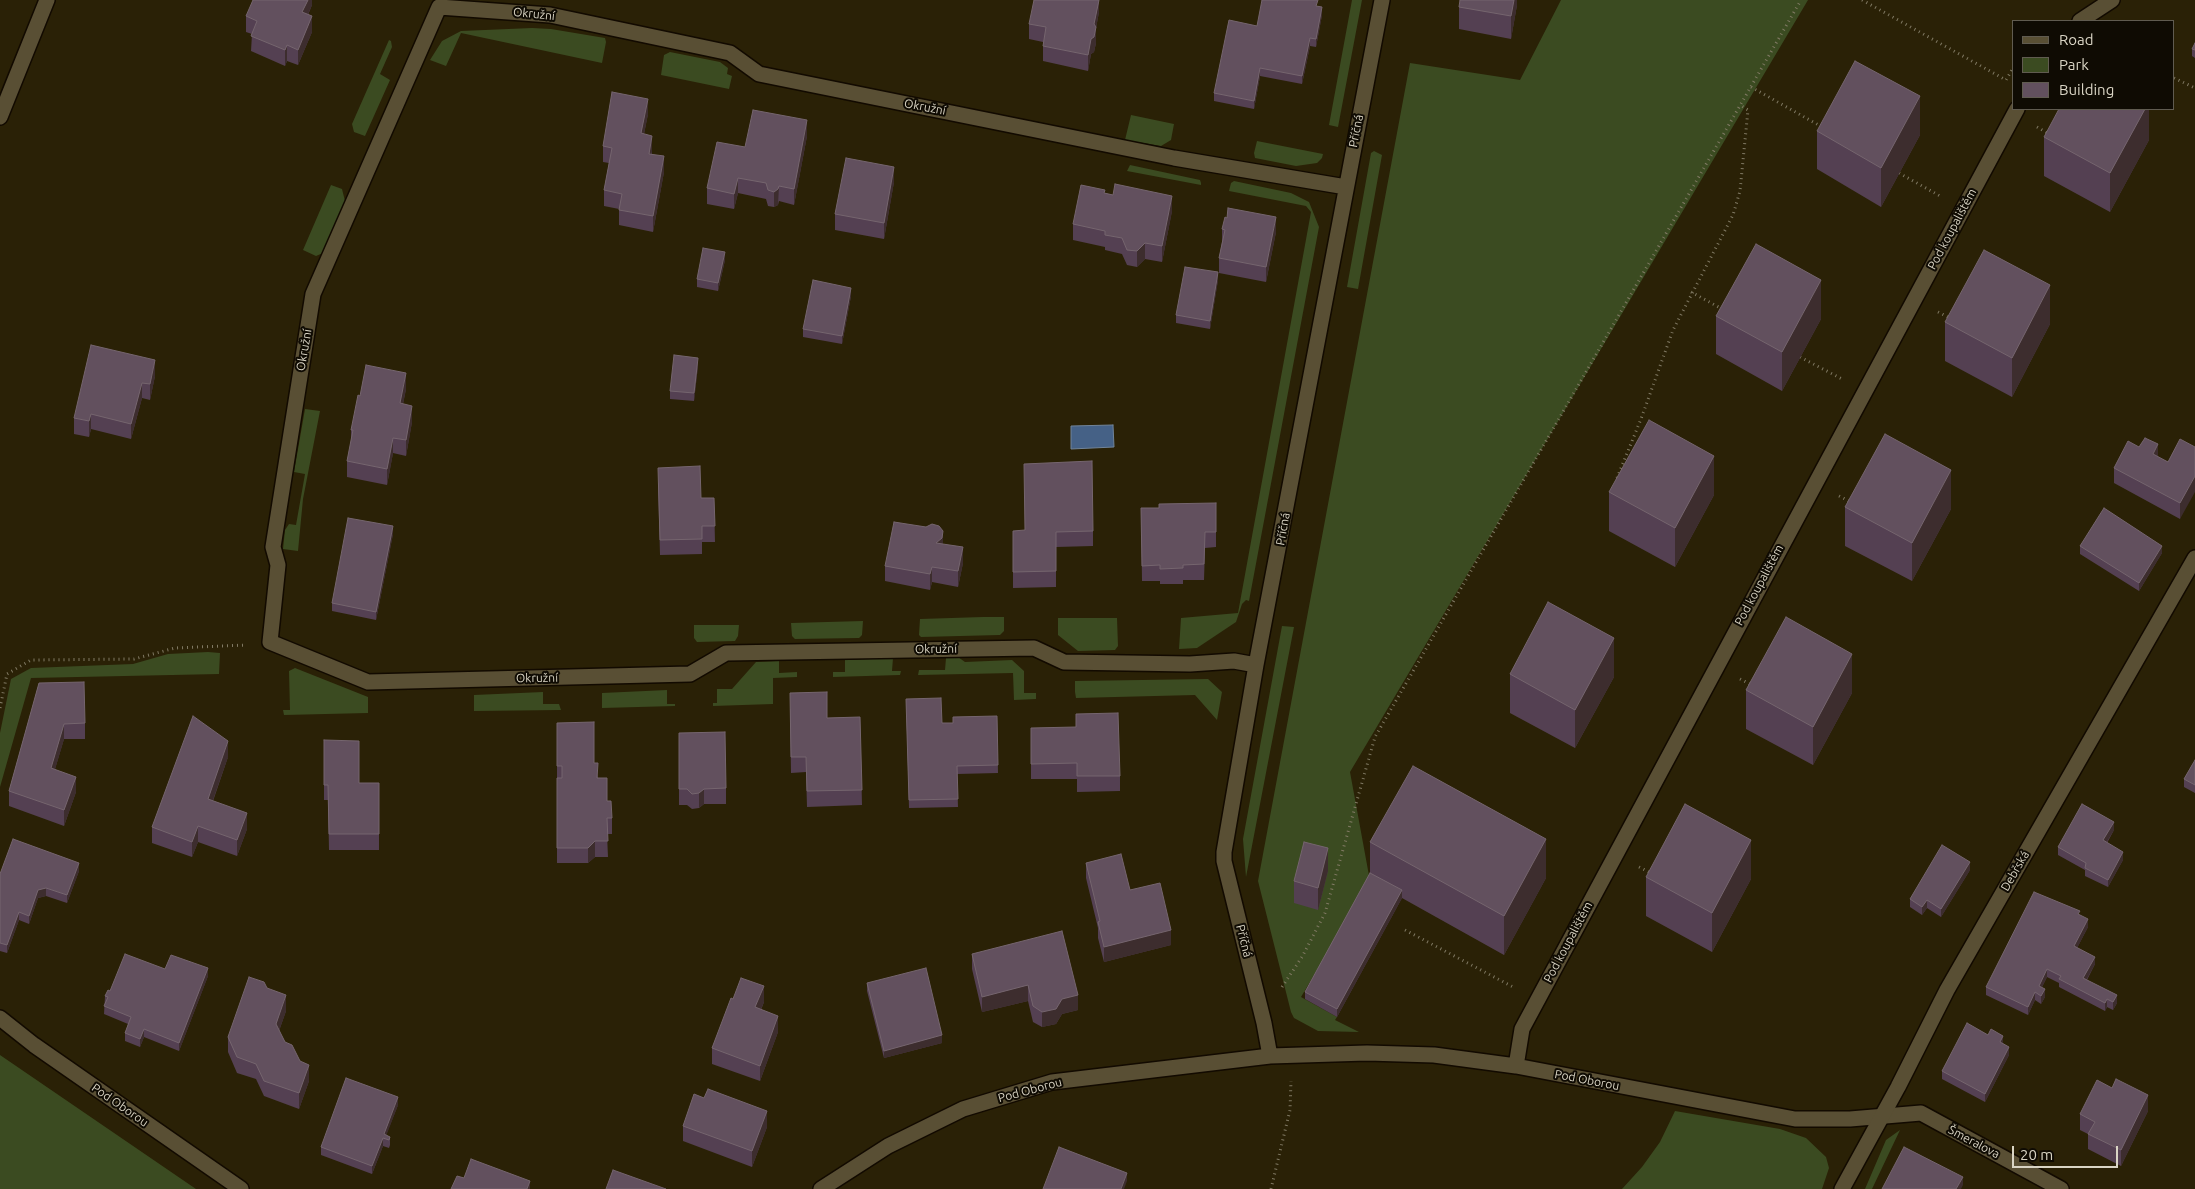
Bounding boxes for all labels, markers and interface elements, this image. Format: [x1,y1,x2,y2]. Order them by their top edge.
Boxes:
street label: Okružní [512,5,556,23]
legend [2012,20,2175,110]
text: Road [2059,31,2094,48]
text: Park [2059,56,2089,73]
text: Building [2059,81,2114,98]
street label: Okružní [903,96,947,118]
street label: Příčná [1346,113,1366,149]
street label: Pod koupalištěm [1925,186,1979,272]
street label: Okružní [293,328,315,372]
street label: Příčná [1273,511,1293,547]
street label: Pod koupalištěm [1732,542,1786,628]
street label: Okružní [915,641,957,657]
street label: Okružní [516,670,558,686]
street label: Debřská [1998,848,2032,894]
street label: Pod koupalištěm [1541,899,1595,985]
street label: Příčná [1233,923,1255,959]
street label: Pod Oborou [1553,1067,1621,1093]
street label: Pod Oborou [996,1075,1064,1105]
street label: Pod Oborou [89,1080,151,1130]
street label: Šmeralova [1946,1122,2002,1162]
scale bar [2015,1136,2121,1168]
text: 20 m [2020,1146,2053,1163]

